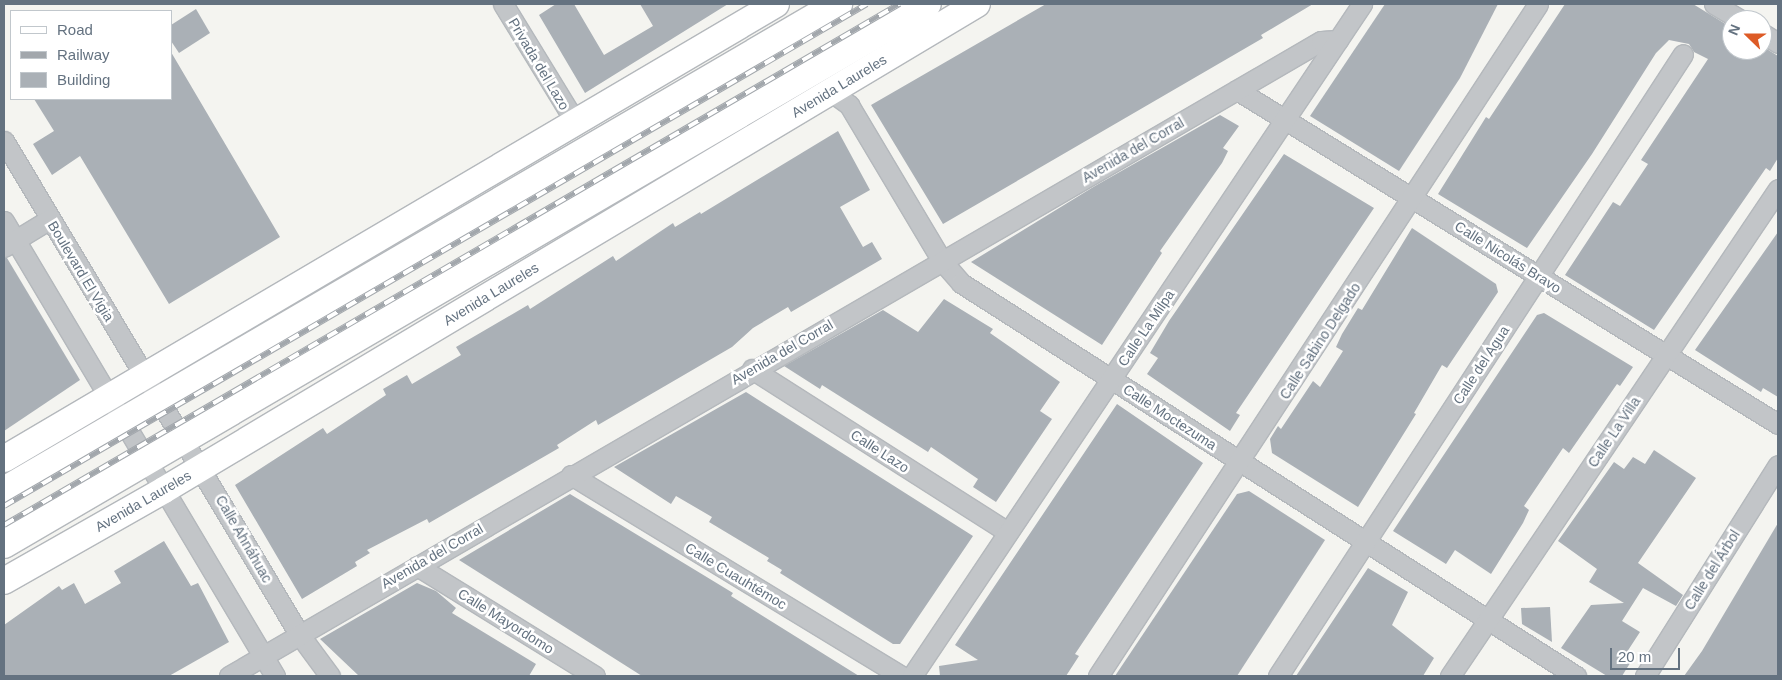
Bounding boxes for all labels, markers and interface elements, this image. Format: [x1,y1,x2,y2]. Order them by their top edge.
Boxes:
legend [10,10,172,100]
north arrow [1722,10,1772,60]
street label: Privada del Lazo [505,15,573,113]
text: Road [57,21,93,38]
text: N [1725,22,1743,37]
text: Railway [57,46,110,63]
street label: Avenida Laureles [788,51,890,121]
text: Building [57,71,110,88]
street label: Avenida del Corral [1079,114,1187,186]
street label: Boulevard El Vigia [44,218,118,324]
street label: Calle Nicolás Bravo [1452,218,1564,296]
street label: Avenida Laureles [440,259,542,329]
street label: Calle Sabino Delgado [1276,280,1364,402]
street label: Calle La Milpa [1114,287,1178,369]
street label: Avenida del Corral [728,316,836,388]
street label: Calle del Agua [1449,322,1513,408]
street label: Calle Moctezuma [1120,381,1220,453]
street label: Calle La Villa [1584,394,1644,470]
street label: Calle Lazo [848,426,912,476]
street label: Avenida Laureles [92,467,194,535]
street label: Calle Ahnáhuac [212,492,276,586]
street label: Avenida del Corral [378,520,486,592]
street label: Calle del Árbol [1681,527,1743,613]
street label: Calle Cuauhtémoc [682,539,790,613]
street label: Calle Mayordomo [455,585,557,657]
scale bar [1612,638,1682,670]
text: 20 m [1618,648,1651,665]

